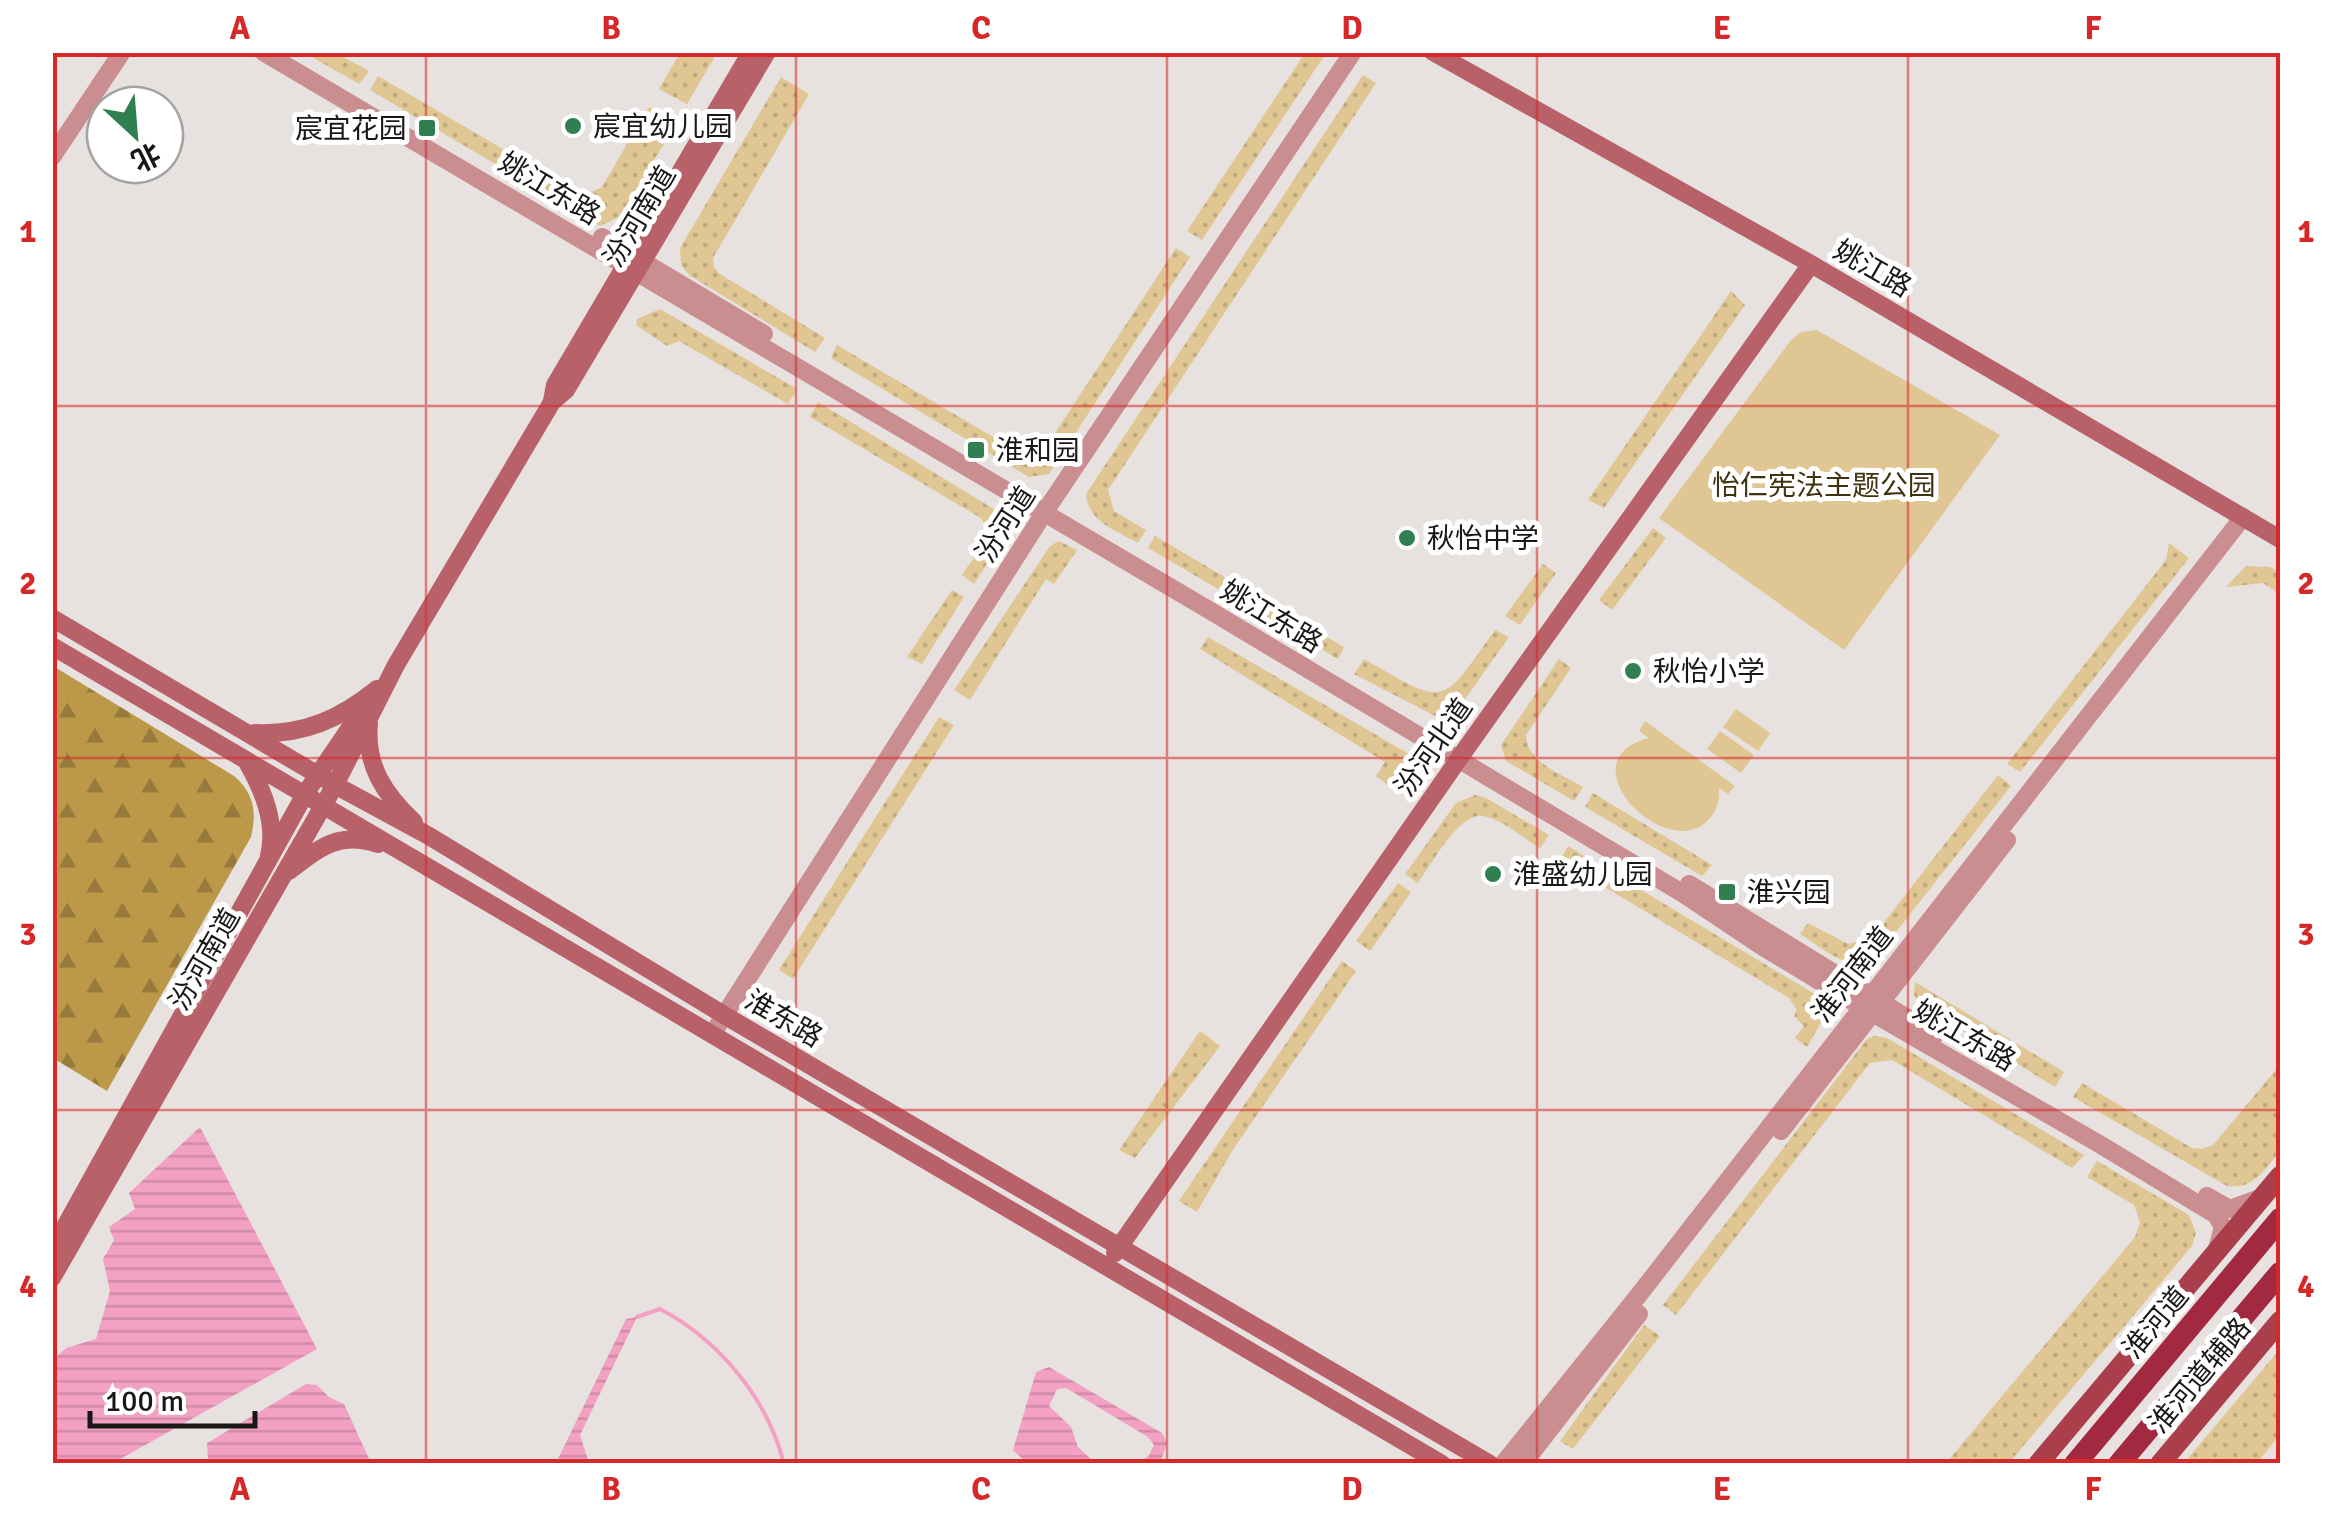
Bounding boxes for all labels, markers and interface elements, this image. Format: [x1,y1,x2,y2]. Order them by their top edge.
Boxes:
text: A [230,9,251,48]
text: B [601,9,621,48]
text: C [971,9,991,48]
text: D [1341,9,1363,48]
text: E [1713,9,1731,48]
text: F [2084,9,2102,48]
north arrow [85,85,185,185]
place label: 宸宜幼儿园 [593,110,733,144]
place label: 宸宜花园 [295,112,407,146]
marker: 宸宜幼儿园 [562,115,584,137]
marker: 宸宜花园 [416,117,438,139]
text: 北 [125,135,166,178]
street label: 姚江东路 [493,145,606,232]
street label: 汾河南道 [596,160,683,273]
text: 1 [19,212,37,251]
text: 1 [2297,212,2315,251]
street label: 姚江路 [1828,233,1917,305]
place label: 淮和园 [996,434,1080,468]
marker: 淮和园 [965,439,987,461]
park label: 怡仁宪法主题公园 [1712,469,1936,503]
street label: 汾河道 [969,480,1043,569]
place label: 秋怡中学 [1427,522,1539,556]
marker: 秋怡中学 [1396,527,1418,549]
text: 2 [19,564,37,603]
text: 2 [2297,564,2315,603]
street label: 姚江东路 [1215,573,1328,660]
place label: 秋怡小学 [1653,655,1765,689]
marker: 秋怡小学 [1622,660,1644,682]
street label: 汾河北道 [1388,692,1480,803]
place label: 淮盛幼儿园 [1513,858,1653,892]
marker: 淮盛幼儿园 [1482,863,1504,885]
place label: 淮兴园 [1747,876,1831,910]
marker: 淮兴园 [1716,881,1738,903]
street label: 汾河南道 [162,902,248,1017]
text: 3 [19,915,37,954]
text: 3 [2297,915,2315,954]
street label: 淮河南道 [1805,920,1901,1029]
street label: 淮东路 [739,983,828,1055]
street label: 姚江东路 [1907,993,2022,1079]
text: 4 [19,1267,37,1306]
text: 4 [2297,1267,2315,1306]
street label: 淮河道 [2116,1280,2196,1366]
street label: 淮河道辅路 [2142,1311,2258,1440]
scale bar [90,1366,255,1428]
text: 100 m [105,1383,184,1420]
text: A [230,1470,251,1509]
text: B [601,1470,621,1509]
text: C [971,1470,991,1509]
text: D [1341,1470,1363,1509]
text: E [1713,1470,1731,1509]
text: F [2084,1470,2102,1509]

